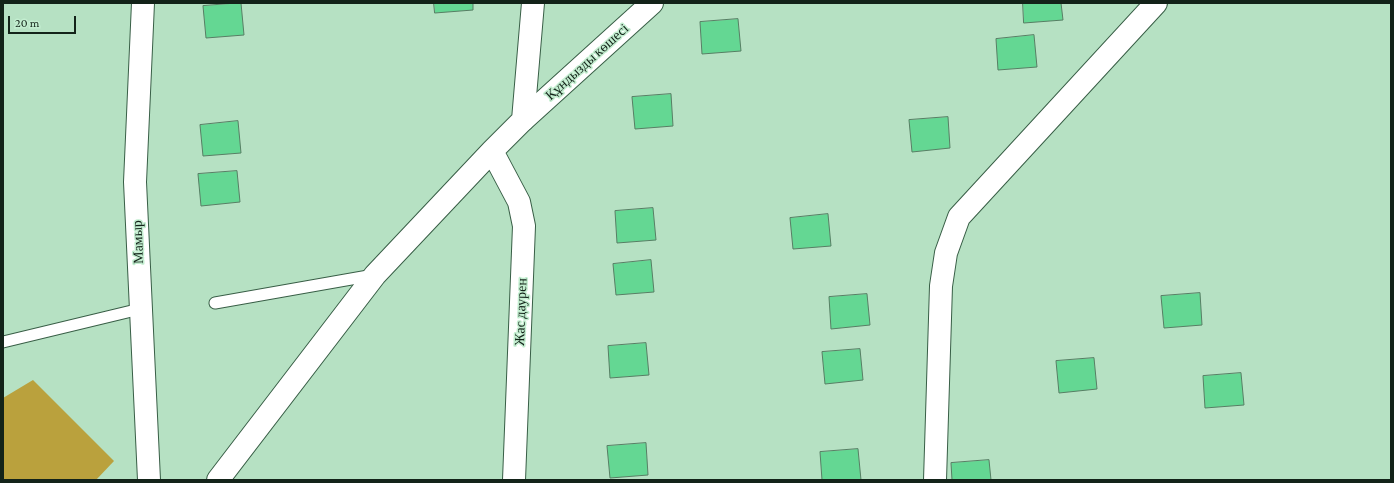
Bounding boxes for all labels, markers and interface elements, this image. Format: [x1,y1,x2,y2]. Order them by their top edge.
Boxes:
scale bar [10,8,78,34]
text: 20 m [15,16,39,30]
street label: Құндызды көшесі [542,20,632,104]
street label: Мамыр [129,220,147,264]
street label: Жас даурен [511,278,531,346]

